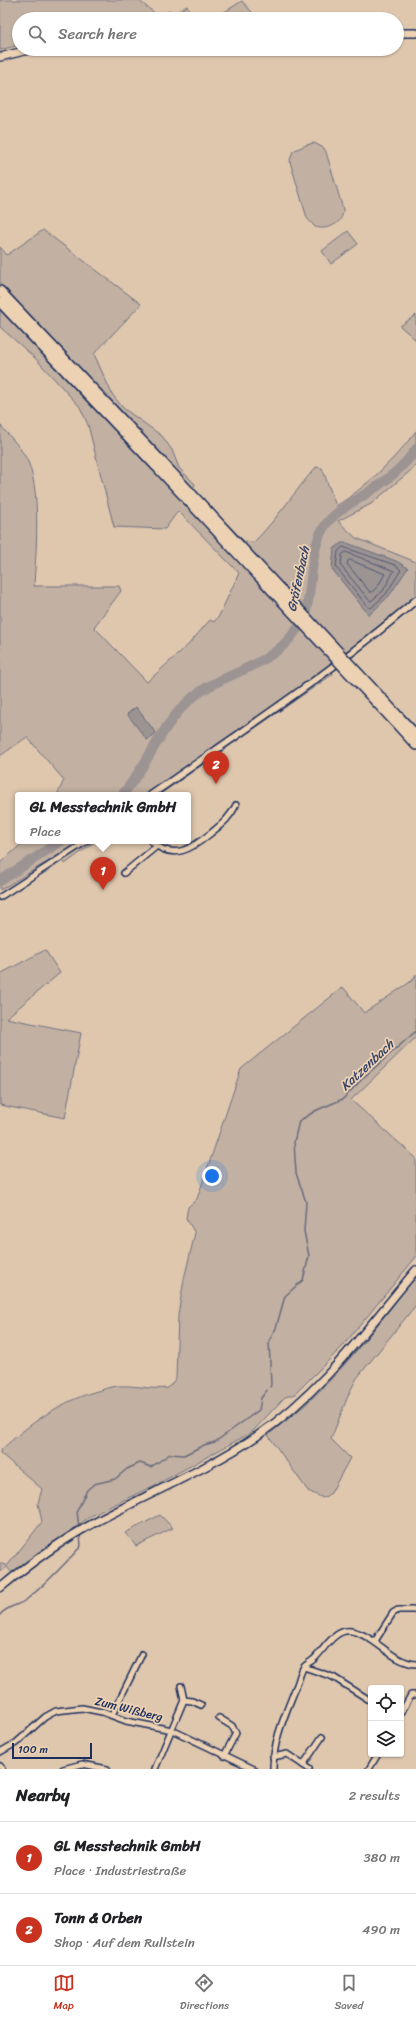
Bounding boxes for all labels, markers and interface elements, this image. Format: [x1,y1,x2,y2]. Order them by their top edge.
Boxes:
search box [12,12,404,56]
text: Search here [58,21,137,47]
icon: search [26,23,48,45]
water label: Gräfenbach [280,543,316,614]
pin: 2 [203,751,229,784]
popup [15,792,191,844]
text: GL Messtechnik GmbH [30,794,176,820]
text: Place [30,820,61,843]
pin: 1 [90,857,116,890]
water label: Katzenbach [335,1033,400,1096]
your location [202,1166,222,1186]
map controls [368,1685,404,1757]
button: locate [368,1685,404,1721]
street label: Zum Wißberg [93,1690,165,1728]
button: layers [368,1721,404,1757]
text: 100 m [18,1740,48,1759]
scale bar [12,1741,92,1760]
text: Nearby [16,1780,70,1810]
text: 2 results [349,1784,400,1807]
text: GL Messtechnik GmbH [54,1833,201,1859]
text: 1 [26,1846,32,1869]
text: 380 m [363,1846,400,1869]
text: Place · Industriestraße [54,1859,186,1882]
text: Tonn & Orben [54,1905,142,1931]
text: 2 [25,1918,33,1941]
text: 490 m [362,1918,400,1941]
text: Shop · Auf dem Rullstein [54,1931,195,1954]
tab: Map [53,1972,75,2015]
tab: Directions [180,1972,229,2015]
tab: Saved [334,1972,363,2015]

